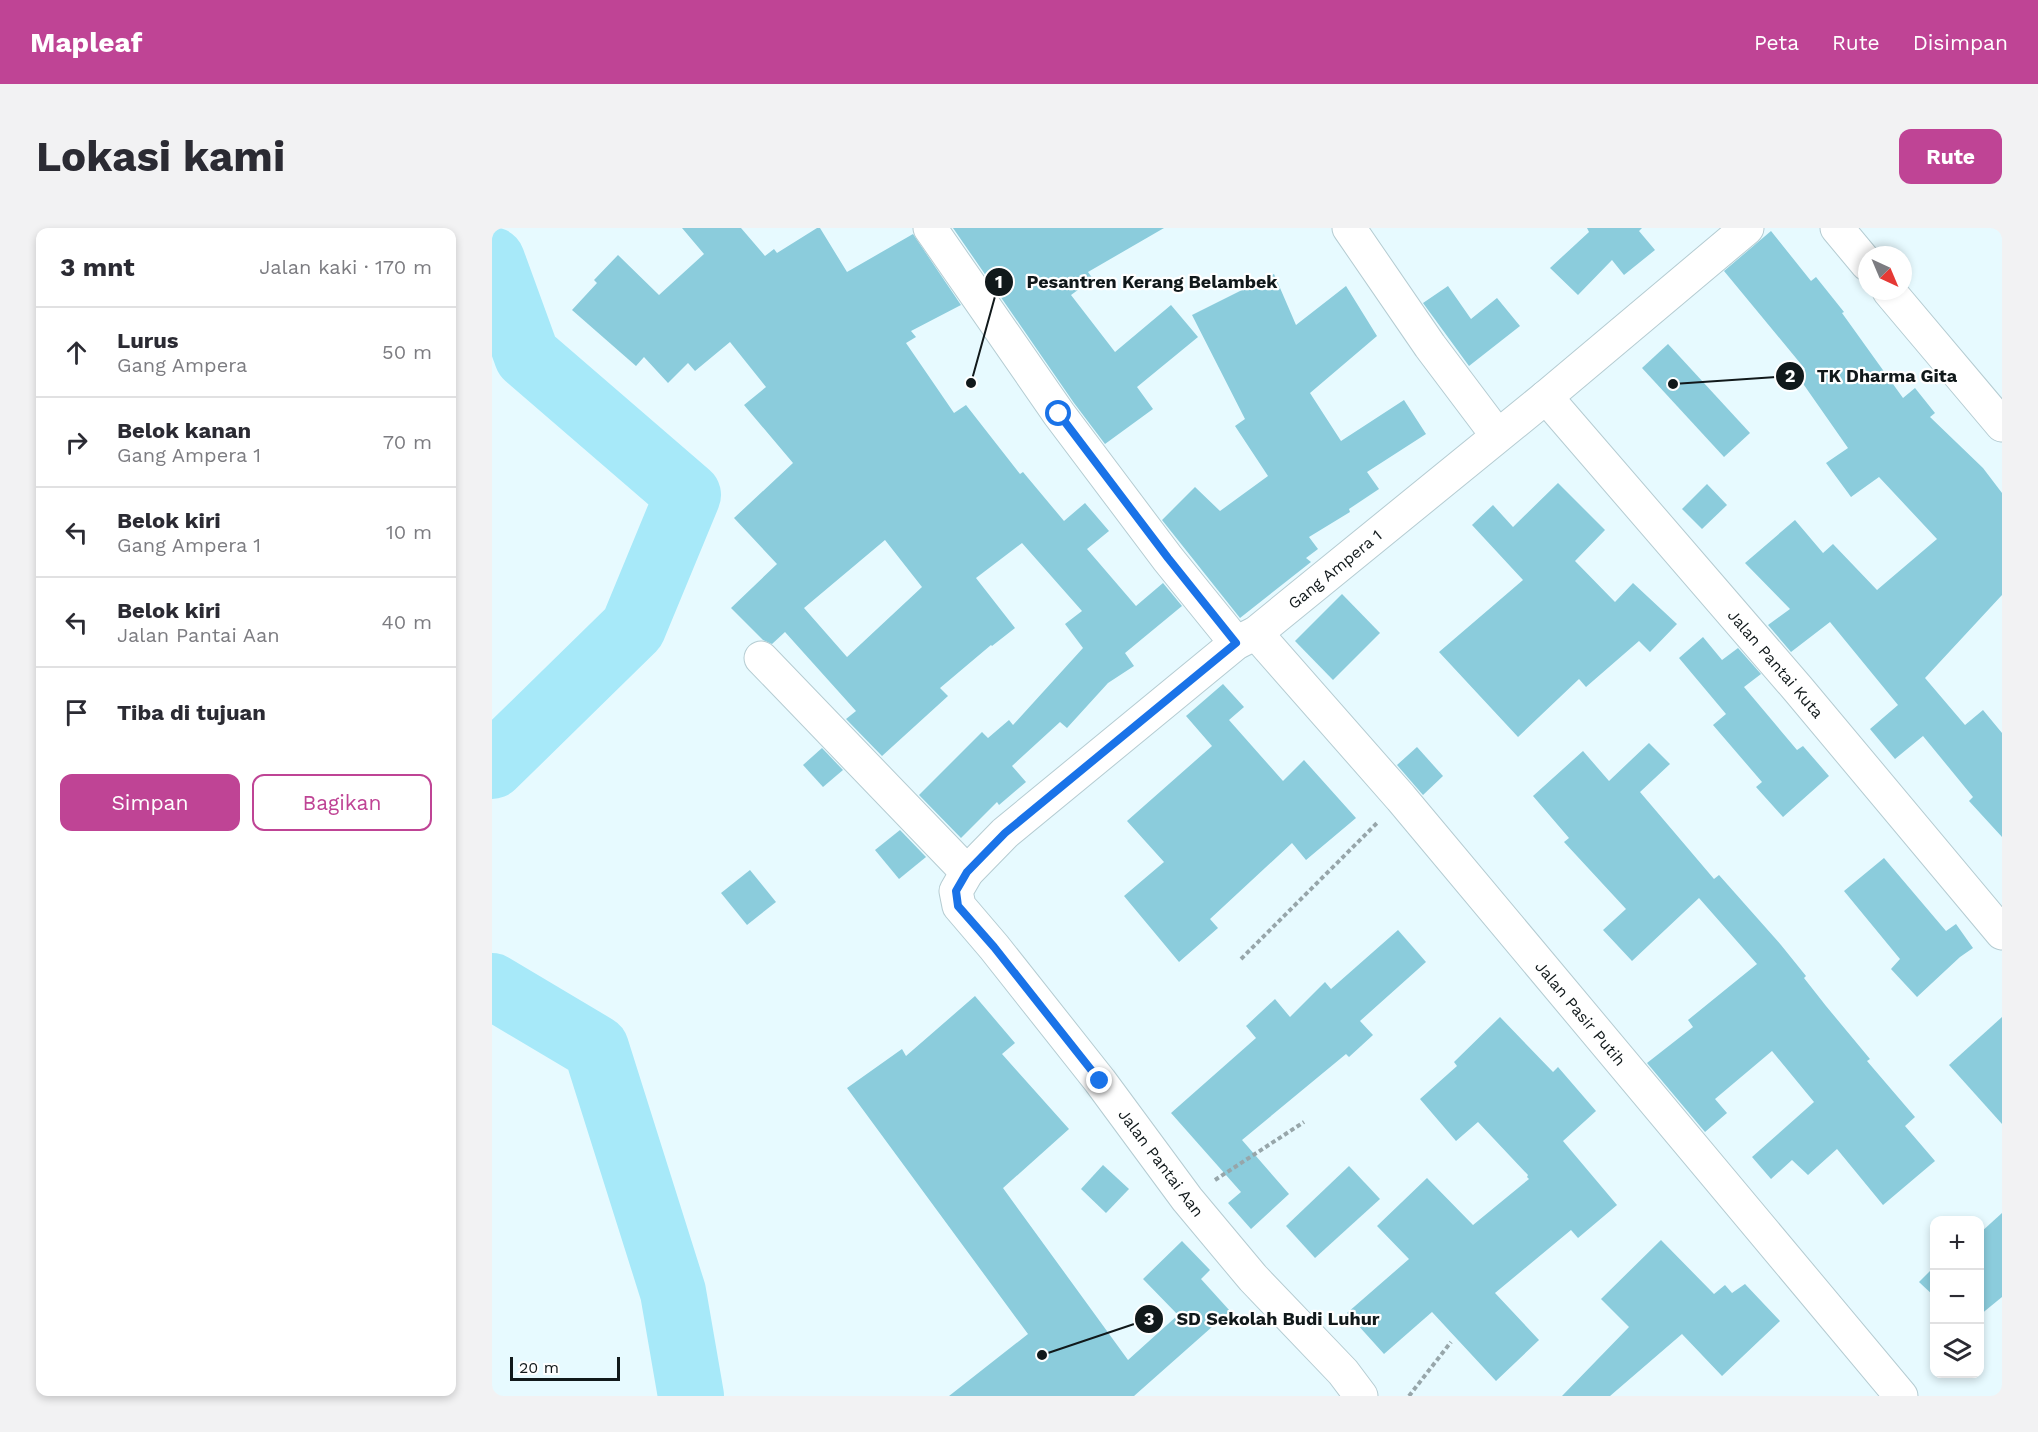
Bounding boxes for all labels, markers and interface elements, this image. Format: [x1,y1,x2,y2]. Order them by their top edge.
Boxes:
text: Mapleaf [30,26,142,59]
text: Peta [1754,30,1799,55]
text: Rute [1832,30,1880,55]
text: Disimpan [1913,30,2008,55]
button: Rute [1899,129,2002,184]
text: Lokasi kami [36,132,285,181]
north arrow [1858,246,1912,300]
text: 3 mnt [60,252,135,282]
text: Jalan kaki · 170 m [259,255,432,279]
callout: Pesantren Kerang Belambek [984,264,1290,300]
text: 1 [995,271,1003,292]
text: Pesantren Kerang Belambek [1026,271,1278,292]
text: Lurus [117,328,179,353]
icon: ahead [60,336,93,369]
text: 50 m [382,340,432,364]
text: Gang Ampera [117,353,247,377]
callout: TK Dharma Gita [1775,358,1969,394]
text: 2 [1785,365,1795,386]
text: TK Dharma Gita [1817,365,1958,386]
route start [1045,400,1071,426]
text: Belok kanan [117,418,251,443]
icon: right [60,426,93,459]
text: 70 m [383,430,432,454]
text: Gang Ampera 1 [117,443,261,467]
text: Belok kiri [117,508,221,533]
icon: left [60,516,93,549]
text: 10 m [386,520,432,544]
street label: Gang Ampera 1 [1284,525,1385,613]
text: Gang Ampera 1 [117,533,261,557]
text: Belok kiri [117,598,221,623]
street label: Jalan Pantai Kuta [1724,605,1828,722]
icon: left [60,606,93,639]
text: 40 m [381,610,432,634]
text: Jalan Pantai Aan [117,623,280,647]
icon: arrive [60,696,93,729]
text: Tiba di tujuan [117,700,266,725]
button: Simpan [60,774,240,831]
button: Bagikan [252,774,432,831]
street label: Jalan Pasir Putih [1532,957,1630,1069]
route end [1086,1067,1112,1093]
street label: Jalan Pantai Aan [1114,1105,1208,1221]
map controls [1930,1216,1984,1378]
button: + [1930,1216,1984,1270]
button: − [1930,1270,1984,1324]
callout: SD Sekolah Budi Luhur [1134,1301,1391,1337]
text: 3 [1144,1308,1154,1329]
text: SD Sekolah Budi Luhur [1176,1308,1380,1329]
button: layers [1930,1324,1984,1378]
scale bar [510,1354,620,1382]
text: 20 m [519,1358,559,1377]

